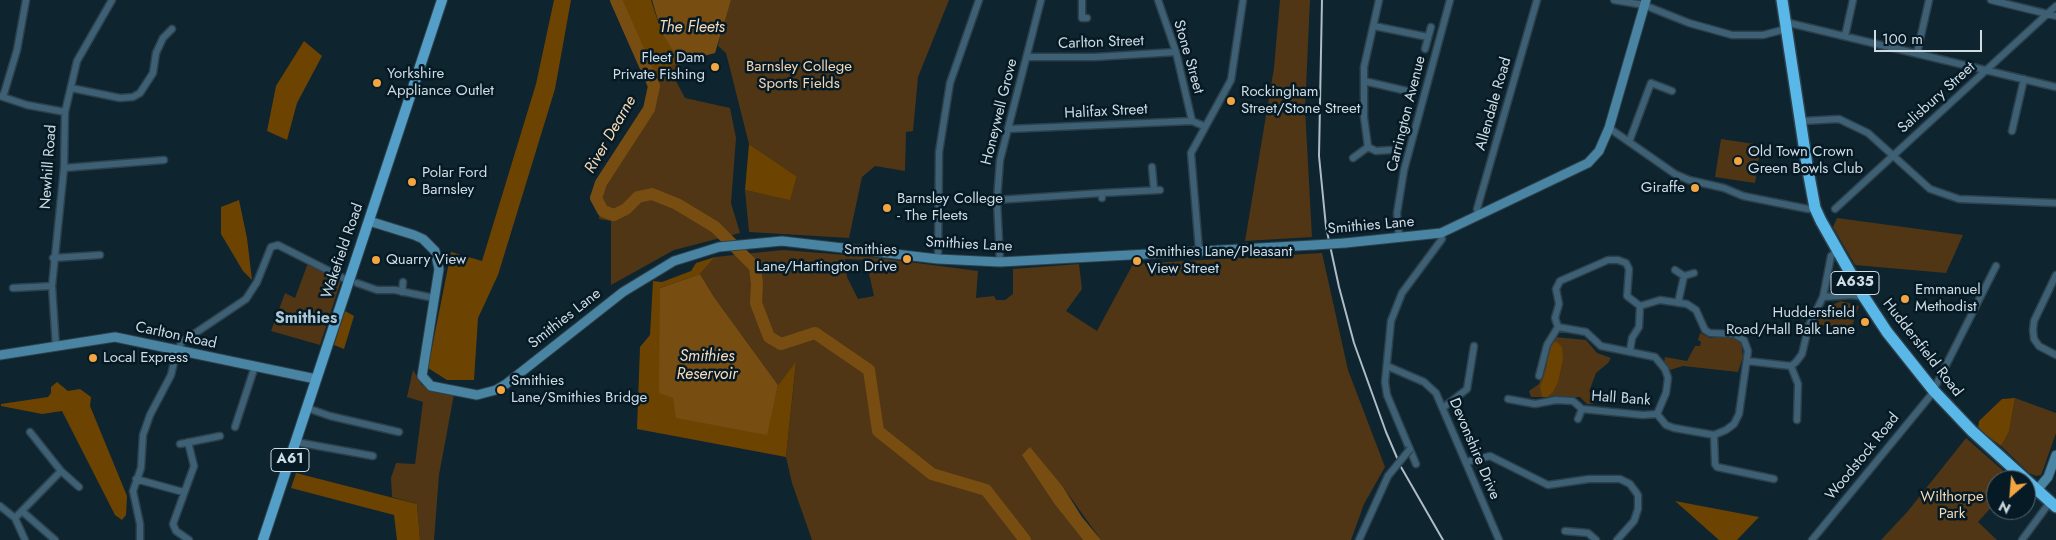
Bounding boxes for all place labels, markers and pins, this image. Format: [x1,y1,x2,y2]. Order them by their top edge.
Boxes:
place label: Fleet Dam Private Fishing [613,49,705,84]
marker: Fleet Dam Private Fishing [709,61,721,73]
place label: Yorkshire Appliance Outlet [387,65,494,100]
marker: Yorkshire Appliance Outlet [371,77,383,89]
place label: Rockingham Street/Stone Street [1241,83,1360,118]
marker: Rockingham Street/Stone Street [1225,95,1237,107]
place label: Old Town Crown Green Bowls Club [1748,143,1863,178]
marker: Old Town Crown Green Bowls Club [1732,155,1744,167]
place label: Polar Ford Barnsley [422,164,487,199]
marker: Polar Ford Barnsley [406,176,418,188]
place label: Giraffe [1641,179,1685,197]
marker: Giraffe [1689,182,1701,194]
place label: Barnsley College - The Fleets [897,190,1003,225]
marker: Barnsley College - The Fleets [881,202,893,214]
place label: Smithies Lane/Hartington Drive [756,241,897,276]
place label: Smithies Lane/Pleasant View Street [1147,243,1292,278]
place label: Quarry View [386,251,466,269]
marker: Smithies Lane/Hartington Drive [901,253,913,265]
marker: Quarry View [370,254,382,266]
marker: Smithies Lane/Pleasant View Street [1131,255,1143,267]
place label: Emmanuel Methodist [1915,281,1981,316]
marker: Emmanuel Methodist [1899,293,1911,305]
place label: Huddersfield Road/Hall Balk Lane [1726,304,1855,339]
marker: Huddersfield Road/Hall Balk Lane [1859,316,1871,328]
place label: Local Express [103,349,188,367]
marker: Local Express [87,352,99,364]
place label: Smithies Lane/Smithies Bridge [511,372,647,407]
marker: Smithies Lane/Smithies Bridge [495,384,507,396]

